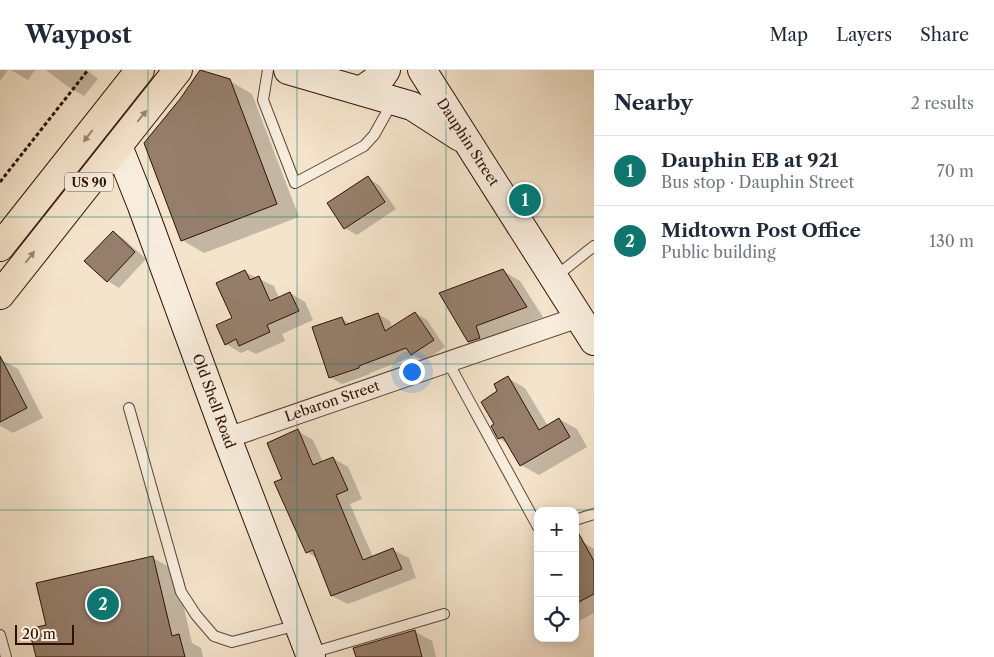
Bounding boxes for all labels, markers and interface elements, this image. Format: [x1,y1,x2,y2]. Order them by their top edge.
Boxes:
text: Waypost [25,20,132,49]
text: Map [770,24,808,46]
text: Layers [836,24,892,46]
text: Share [920,24,969,46]
text: Nearby [614,90,693,115]
text: 2 results [911,93,974,113]
street label: Dauphin Street [433,95,503,189]
one-way arrow [137,109,147,123]
one-way arrow [82,129,93,142]
text: Dauphin EB at 921 [661,149,838,172]
text: 1 [626,161,634,181]
text: 70 m [937,161,974,181]
road number: US 90 [65,172,113,191]
text: Bus stop · Dauphin Street [661,172,854,192]
pin: 1 [509,181,541,219]
text: Midtown Post Office [661,219,861,242]
text: 2 [625,231,635,251]
text: 130 m [929,231,974,251]
text: Public building [661,242,776,262]
one-way arrow [25,251,36,264]
street label: Old Shell Road [189,351,240,451]
your location [399,359,425,385]
street label: Lebaron Street [282,376,382,426]
map controls [534,507,579,642]
button: + [534,507,579,552]
button: − [534,552,579,597]
pin: 2 [87,585,119,623]
button: locate [534,597,579,642]
scale bar [15,622,74,645]
text: 20 m [22,625,56,643]

